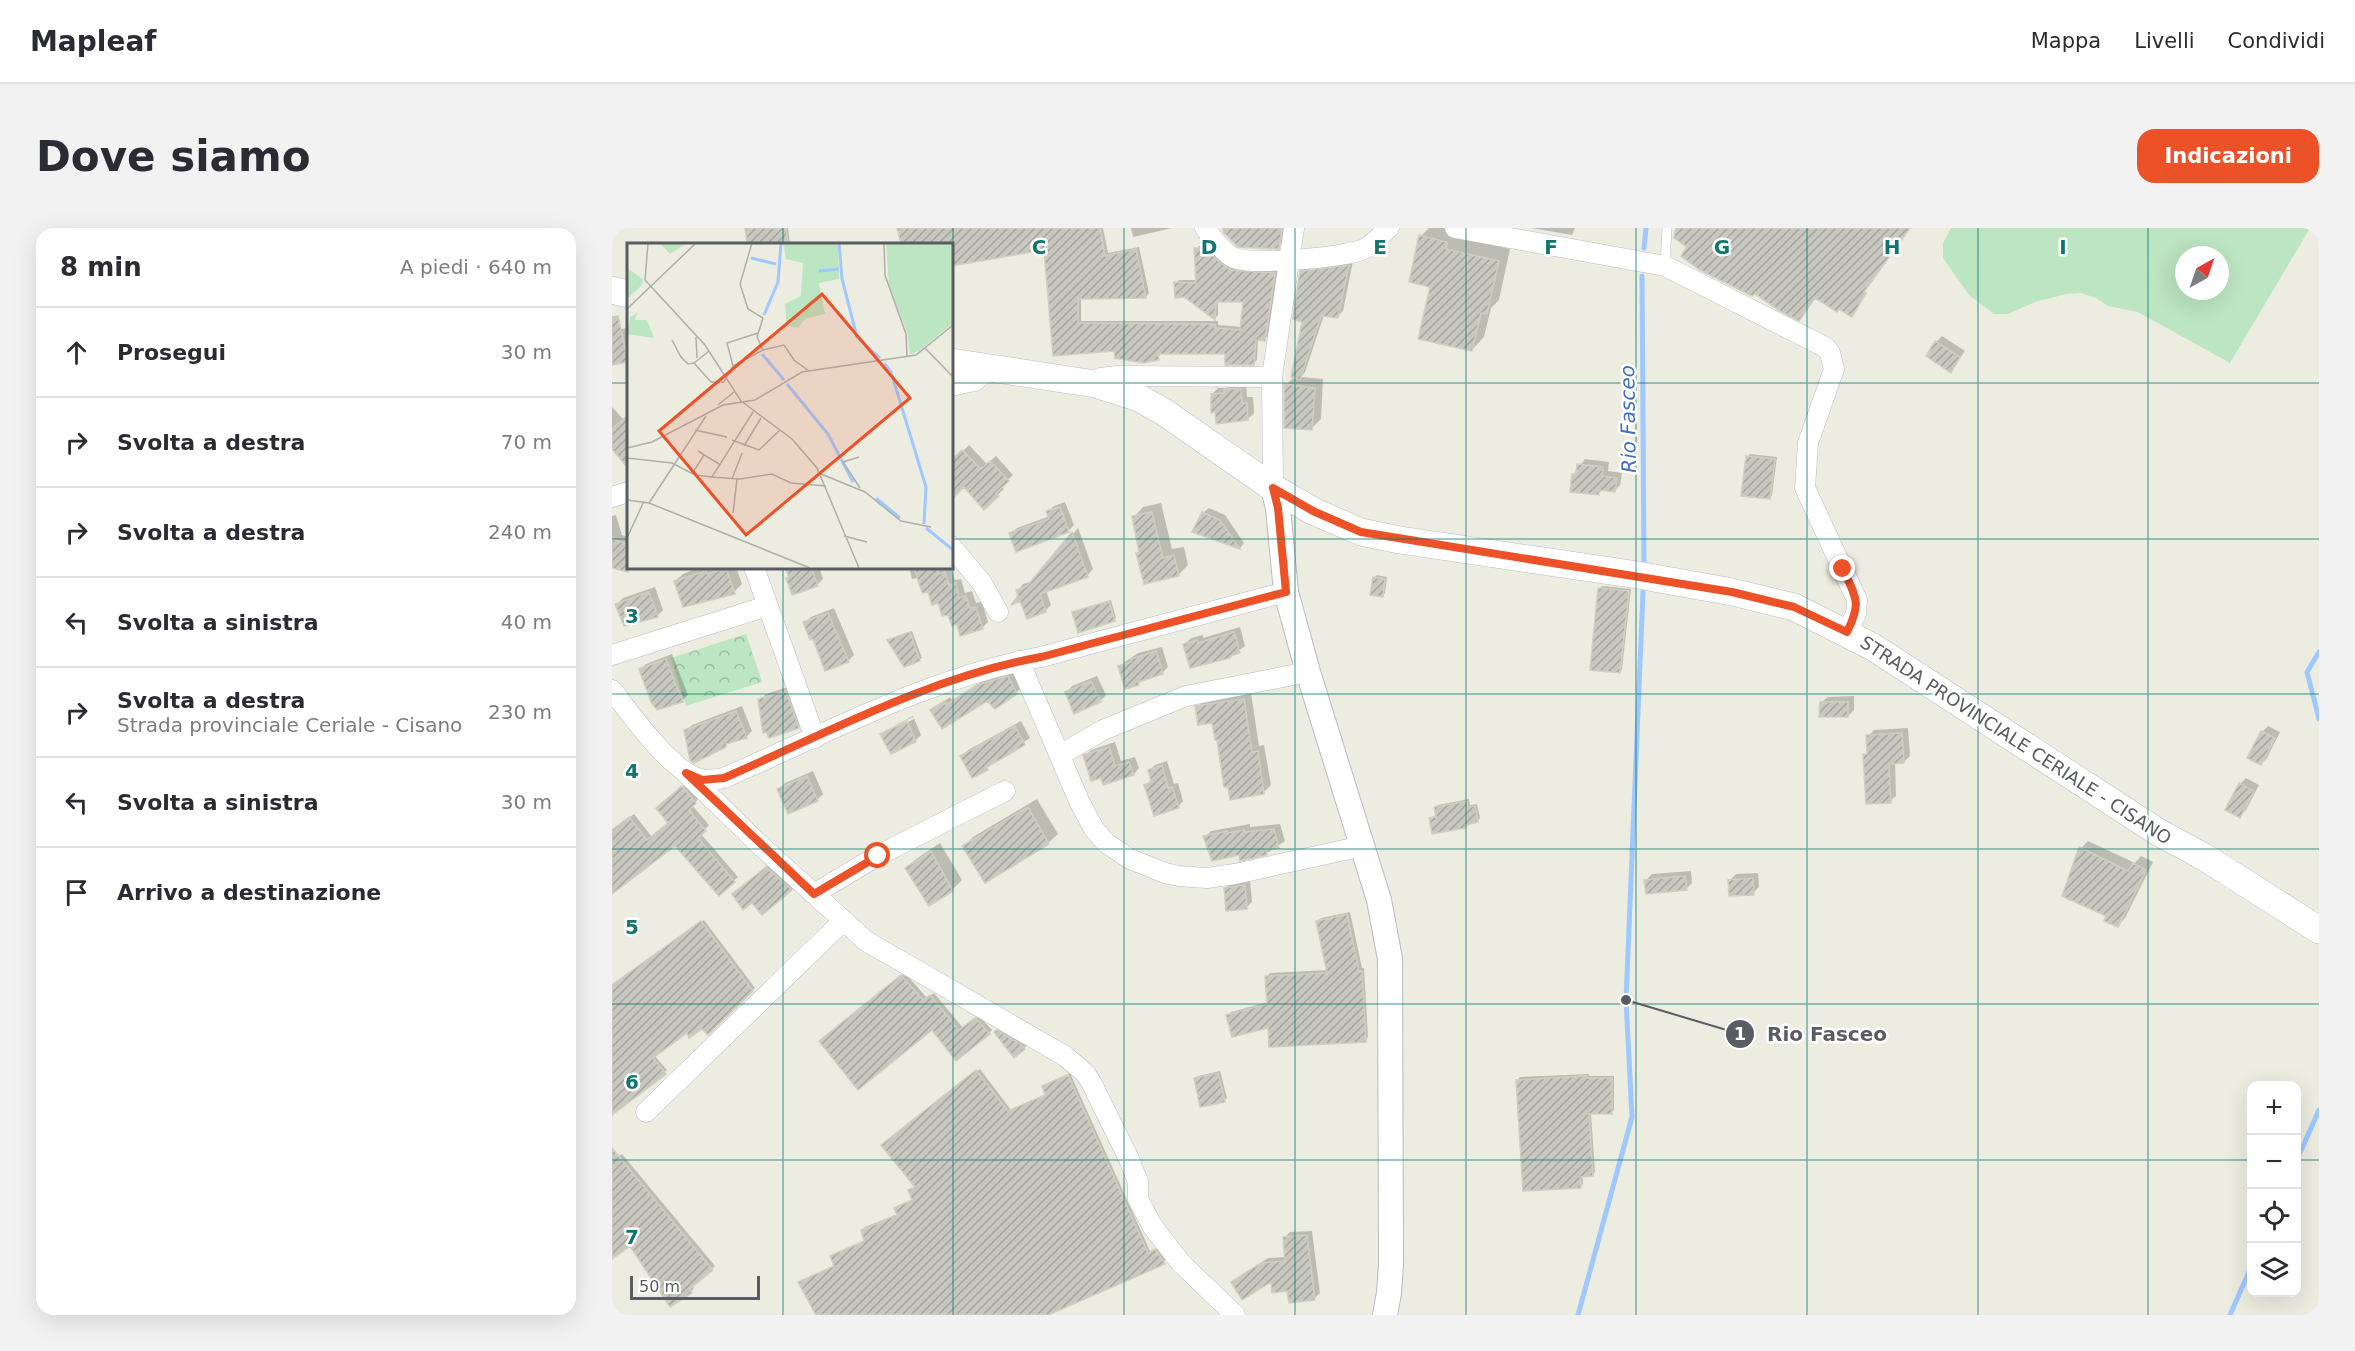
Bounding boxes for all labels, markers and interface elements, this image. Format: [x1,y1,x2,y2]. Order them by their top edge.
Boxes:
text: Mapleaf [30,25,156,58]
text: Mappa [2031,29,2101,53]
text: Livelli [2134,29,2195,53]
text: Condividi [2228,29,2325,53]
button: Indicazioni [2137,129,2319,183]
text: Dove siamo [36,132,311,181]
text: C [1032,235,1046,259]
text: D [1201,235,1217,259]
text: E [1373,235,1387,259]
text: F [1544,235,1558,259]
text: G [1714,235,1730,259]
text: H [1884,235,1900,259]
text: I [2059,235,2067,259]
inset map [627,243,952,568]
north arrow [2175,246,2229,300]
text: 8 min [60,252,142,282]
text: A piedi · 640 m [400,255,552,279]
icon: ahead [60,336,93,369]
text: Prosegui [117,340,226,365]
text: 30 m [501,340,552,364]
water label: Rio Fasceo [1615,365,1641,473]
icon: right [60,426,93,459]
text: Svolta a destra [117,430,305,455]
text: 70 m [501,430,552,454]
icon: right [60,516,93,549]
text: Svolta a destra [117,520,305,545]
text: 240 m [488,520,552,544]
route end [1829,555,1855,581]
text: 3 [625,604,639,628]
icon: left [60,606,93,639]
text: Svolta a sinistra [117,610,319,635]
text: 40 m [501,610,552,634]
street label: STRADA PROVINCIALE CERIALE - CISANO [1857,631,2175,849]
text: Svolta a destra [117,688,305,713]
icon: right [60,696,93,729]
text: 230 m [488,700,552,724]
text: Strada provinciale Ceriale - Cisano [117,713,462,737]
text: 4 [625,759,639,783]
icon: left [60,786,93,819]
text: Svolta a sinistra [117,790,319,815]
text: 30 m [501,790,552,814]
route start [864,842,890,868]
icon: arrive [60,876,93,909]
text: Arrivo a destinazione [117,880,381,905]
text: 5 [625,915,639,939]
callout: Rio Fasceo [1725,1015,1899,1053]
text: Rio Fasceo [1767,1022,1887,1046]
text: 1 [1734,1023,1746,1044]
text: 6 [625,1070,639,1094]
map controls [2247,1081,2301,1297]
button: + [2247,1081,2301,1135]
button: − [2247,1135,2301,1189]
button: locate [2247,1189,2301,1243]
text: 7 [625,1225,639,1249]
button: layers [2247,1243,2301,1297]
scale bar [630,1273,760,1300]
text: 50 m [639,1277,680,1296]

